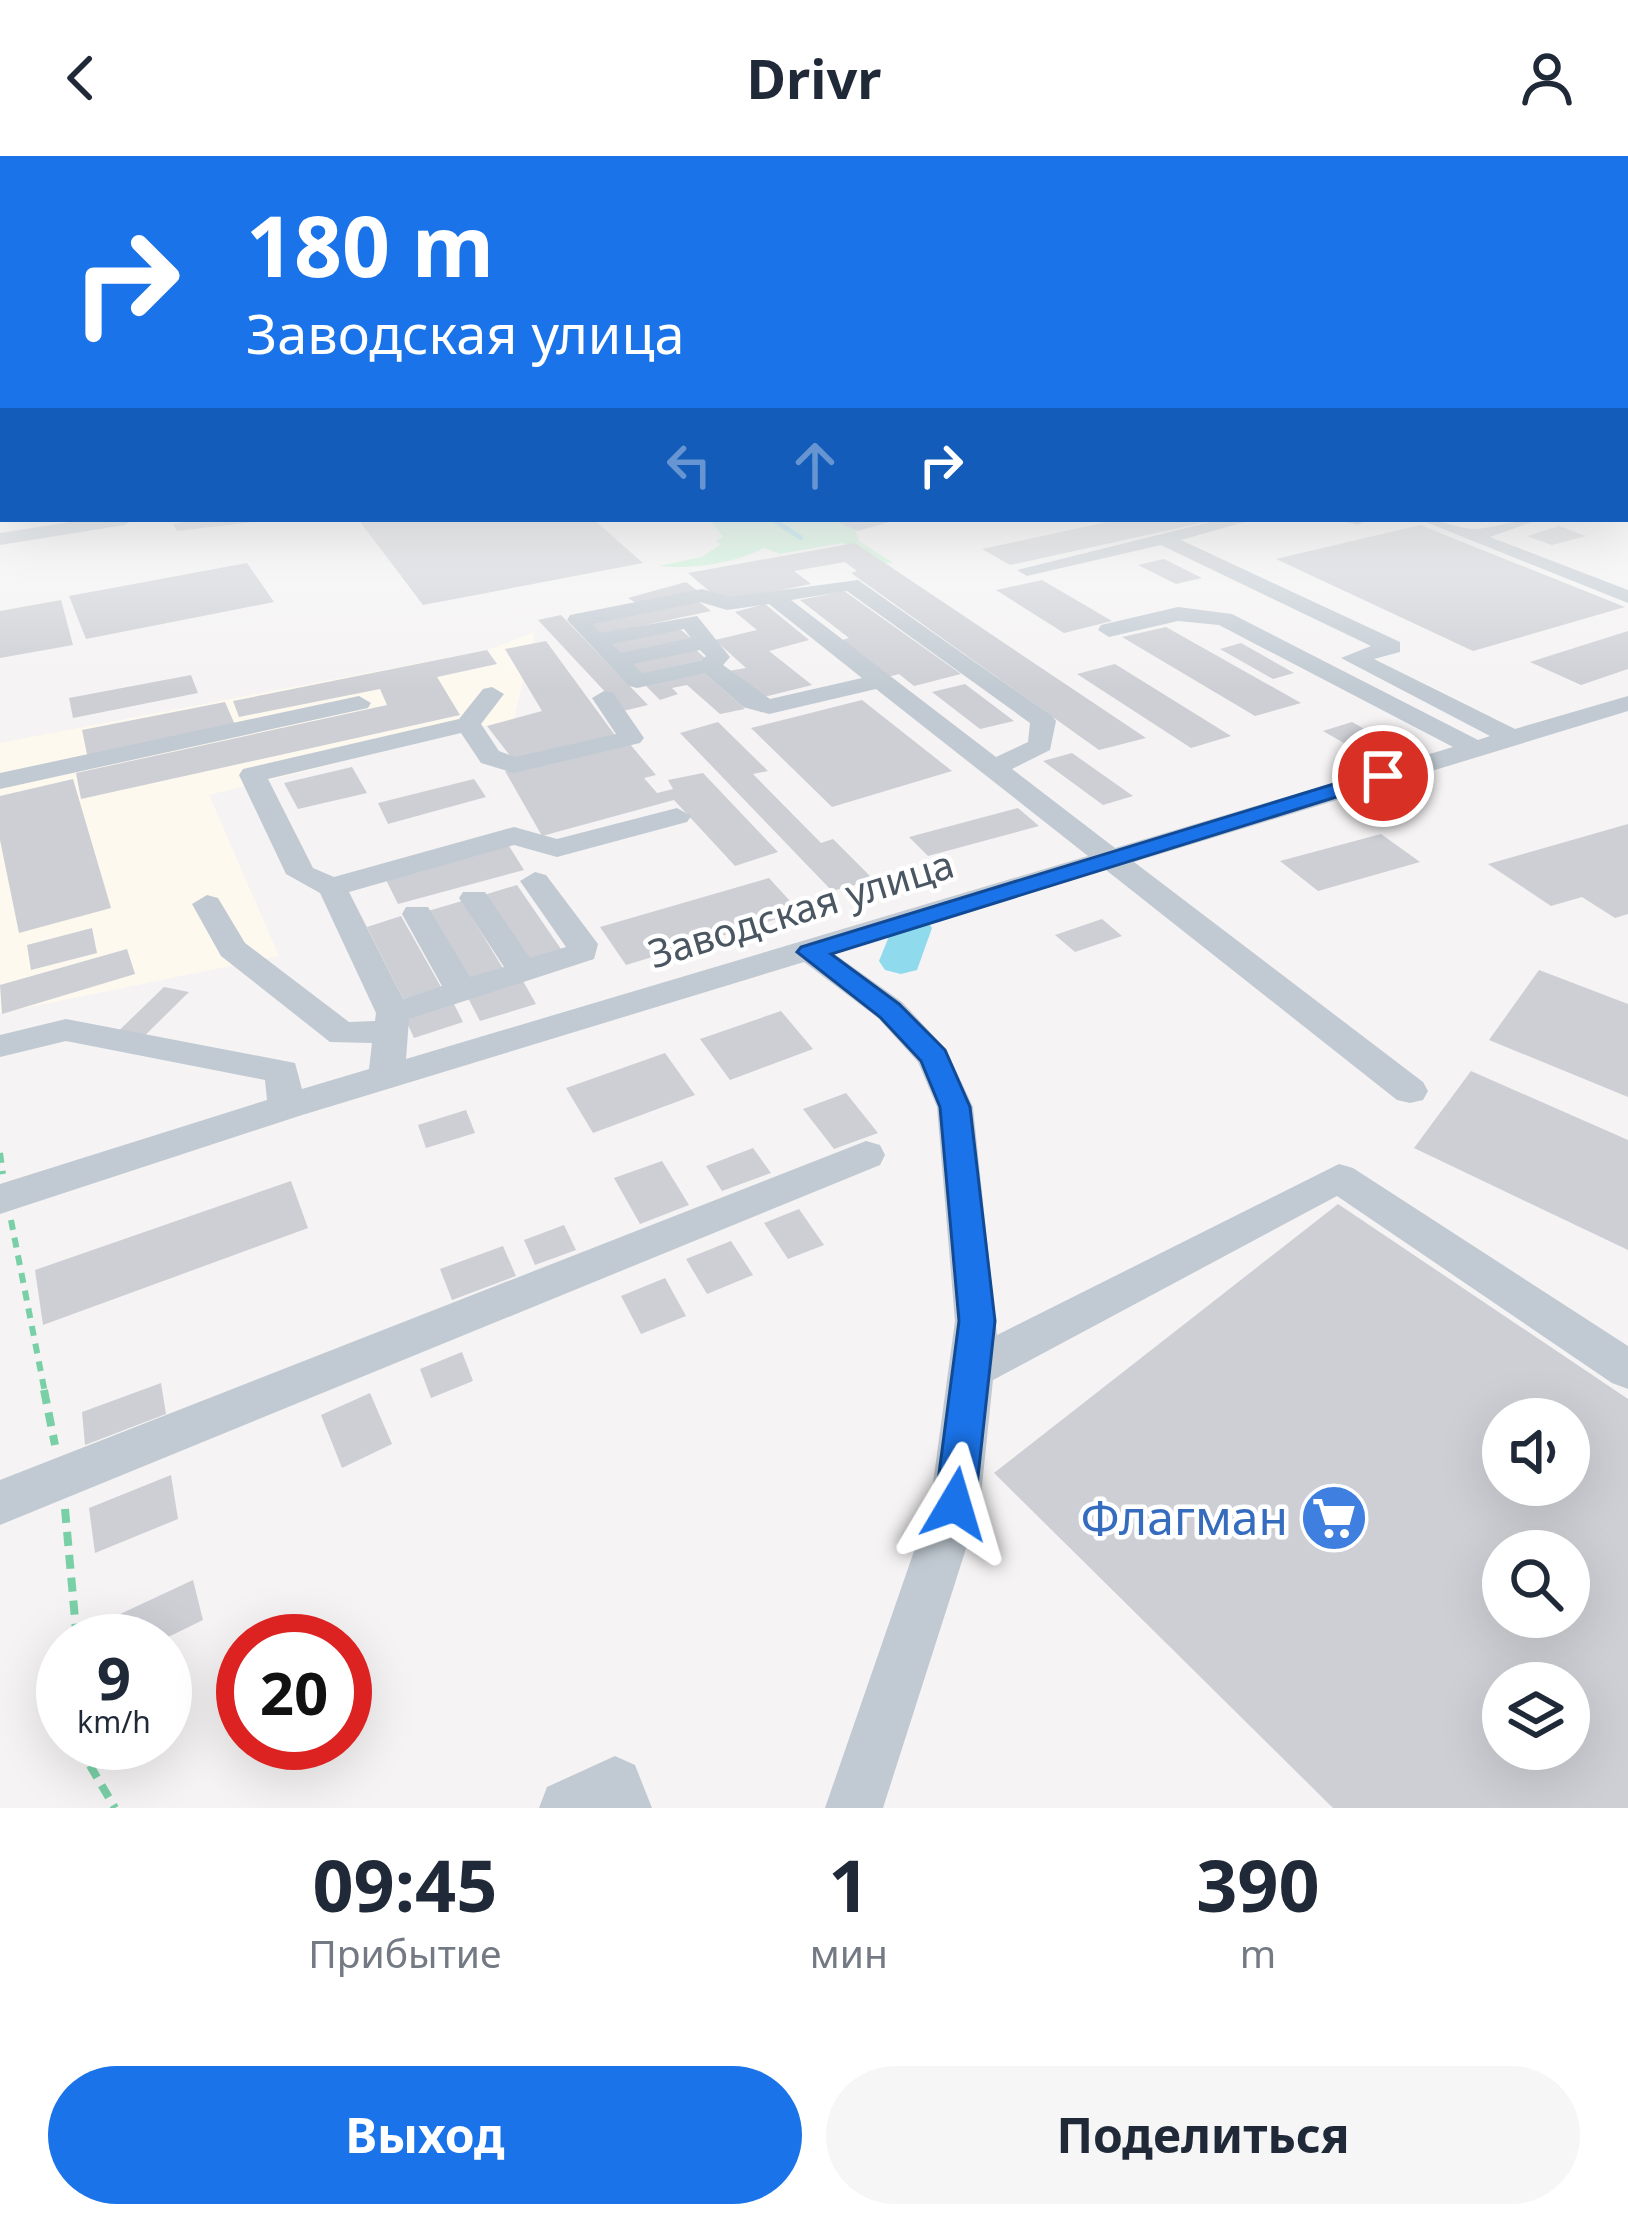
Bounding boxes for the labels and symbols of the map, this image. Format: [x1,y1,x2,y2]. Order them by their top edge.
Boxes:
pin [1332,725,1434,827]
street label: Заводская улица [641,836,960,979]
position arrow [892,1441,1018,1567]
supermarket icon: Флагман [1299,1483,1369,1553]
place label: Флагман [1081,1484,1288,1549]
speed limit sign: 20 [216,1614,372,1770]

